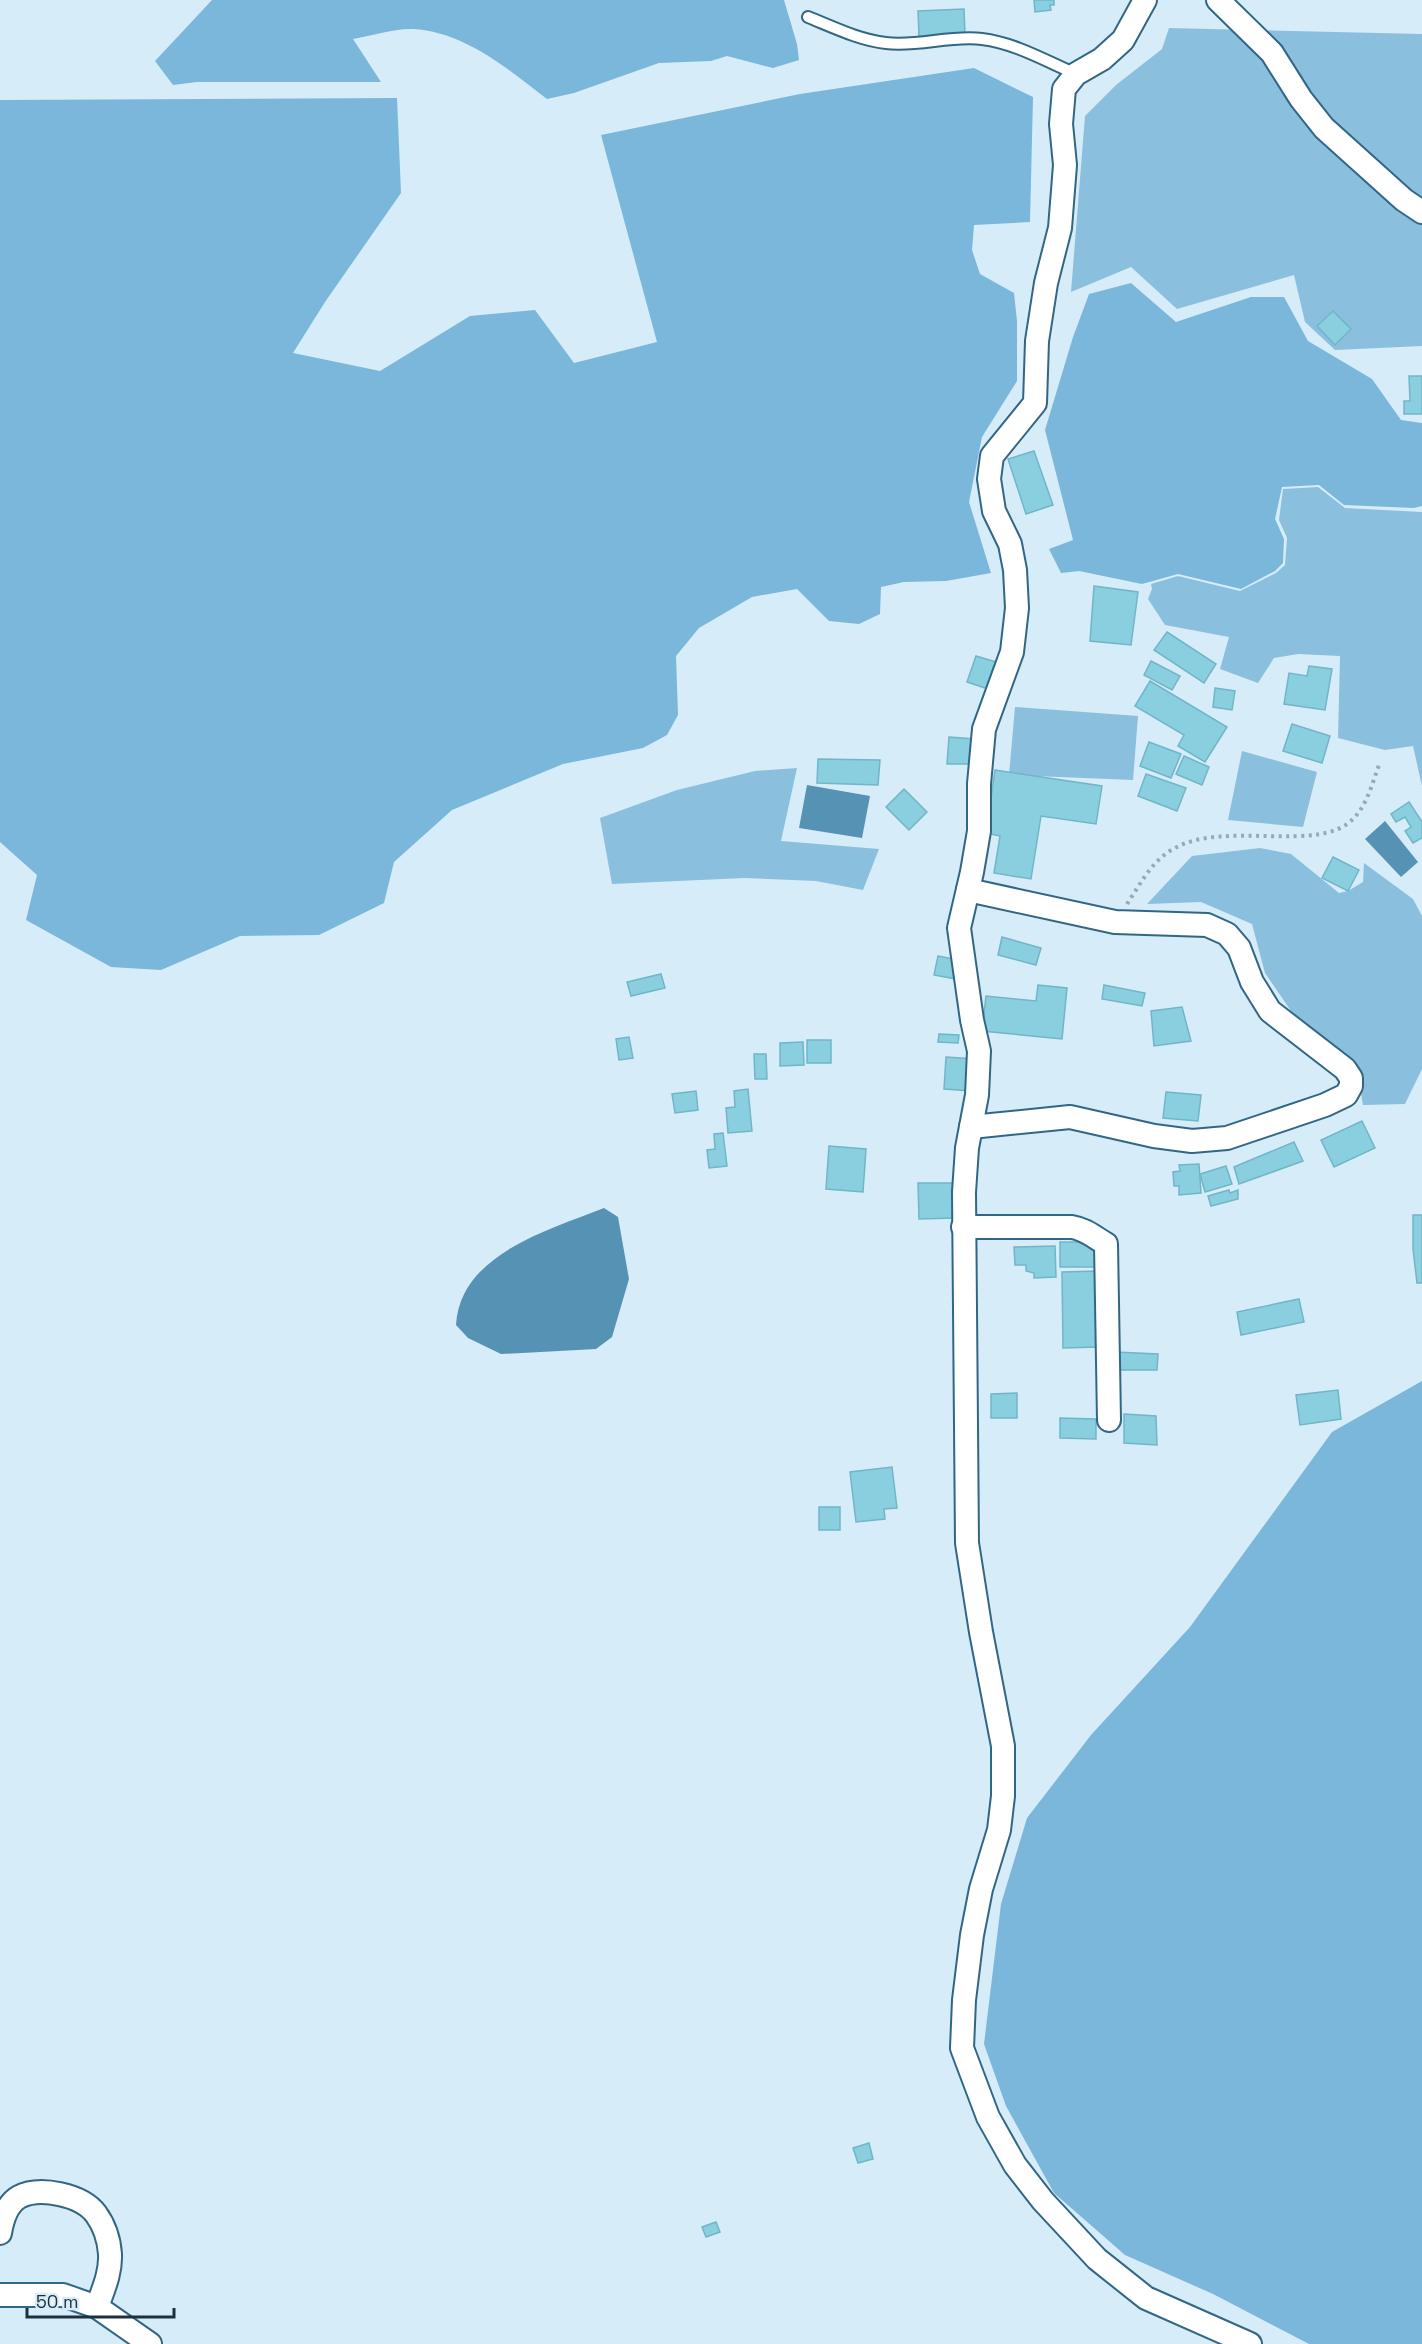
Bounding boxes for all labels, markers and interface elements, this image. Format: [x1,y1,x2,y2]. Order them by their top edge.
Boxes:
scale bar [27,2281,174,2319]
text: 50 m [36,2290,78,2313]

